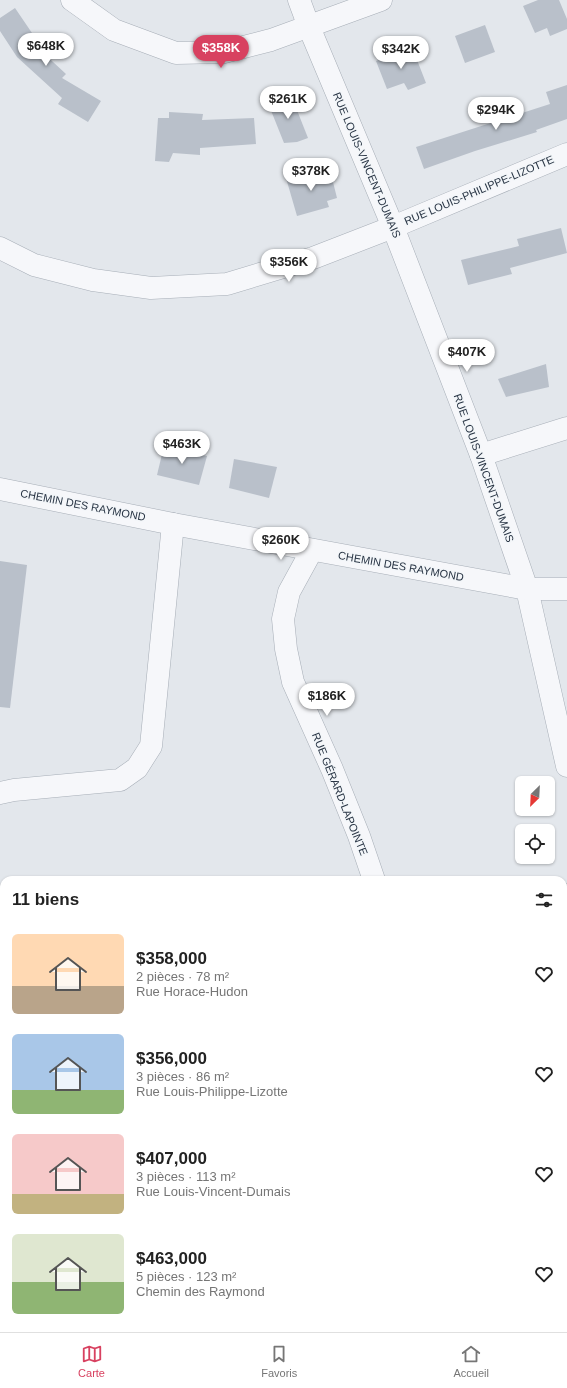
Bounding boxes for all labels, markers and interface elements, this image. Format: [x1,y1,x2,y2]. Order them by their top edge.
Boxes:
pin: $648K [18,33,74,67]
pin: $358K [193,35,249,69]
pin: $342K [373,36,429,70]
text: $648K [27,38,65,53]
text: $358K [202,40,240,55]
text: $342K [382,41,420,56]
pin: $261K [260,86,316,120]
street label: RUE LOUIS-VINCENT-DUMAIS [331,90,403,240]
text: $261K [269,91,307,106]
pin: $294K [468,97,524,131]
text: $294K [477,102,515,117]
street label: RUE LOUIS-PHILIPPE-LIZOTTE [402,153,556,227]
pin: $378K [283,158,339,192]
text: $378K [292,163,330,178]
pin: $356K [261,249,317,283]
text: $356K [270,254,308,269]
pin: $407K [439,339,495,373]
text: $407K [448,344,486,359]
street label: RUE LOUIS-VINCENT-DUMAIS [451,392,517,544]
pin: $463K [154,431,210,465]
text: $463K [163,436,201,451]
street label: CHEMIN DES RAYMOND [19,487,147,523]
pin: $260K [253,527,309,561]
text: $260K [262,532,300,547]
street label: CHEMIN DES RAYMOND [337,549,465,583]
pin: $186K [299,683,355,717]
text: $186K [308,688,346,703]
street label: RUE GÉRARD-LAPOINTE [310,731,370,857]
north arrow [515,776,555,816]
map controls [515,776,555,864]
button: locate [515,824,555,864]
icon: filters [533,889,555,911]
text: 11 biens [12,890,79,909]
text: $358,000 [136,949,207,968]
icon: home [44,950,92,998]
icon: heart [533,963,555,985]
text: 2 pièces · 78 m² [136,969,229,984]
text: Rue Horace-Hudon [136,984,248,999]
text: $356,000 [136,1049,207,1068]
icon: home [44,1050,92,1098]
icon: heart [533,1063,555,1085]
text: 3 pièces · 86 m² [136,1069,229,1084]
text: Rue Louis-Philippe-Lizotte [136,1084,288,1099]
text: $407,000 [136,1149,207,1168]
icon: home [44,1150,92,1198]
icon: heart [533,1163,555,1185]
text: 3 pièces · 113 m² [136,1169,235,1184]
text: Rue Louis-Vincent-Dumais [136,1184,290,1199]
text: $463,000 [136,1249,207,1268]
icon: home [44,1250,92,1298]
icon: heart [533,1263,555,1285]
text: 5 pièces · 123 m² [136,1269,236,1284]
text: Chemin des Raymond [136,1284,265,1299]
tab: Carte [78,1343,105,1379]
tab: Favoris [261,1343,297,1379]
tab: Accueil [453,1343,489,1379]

